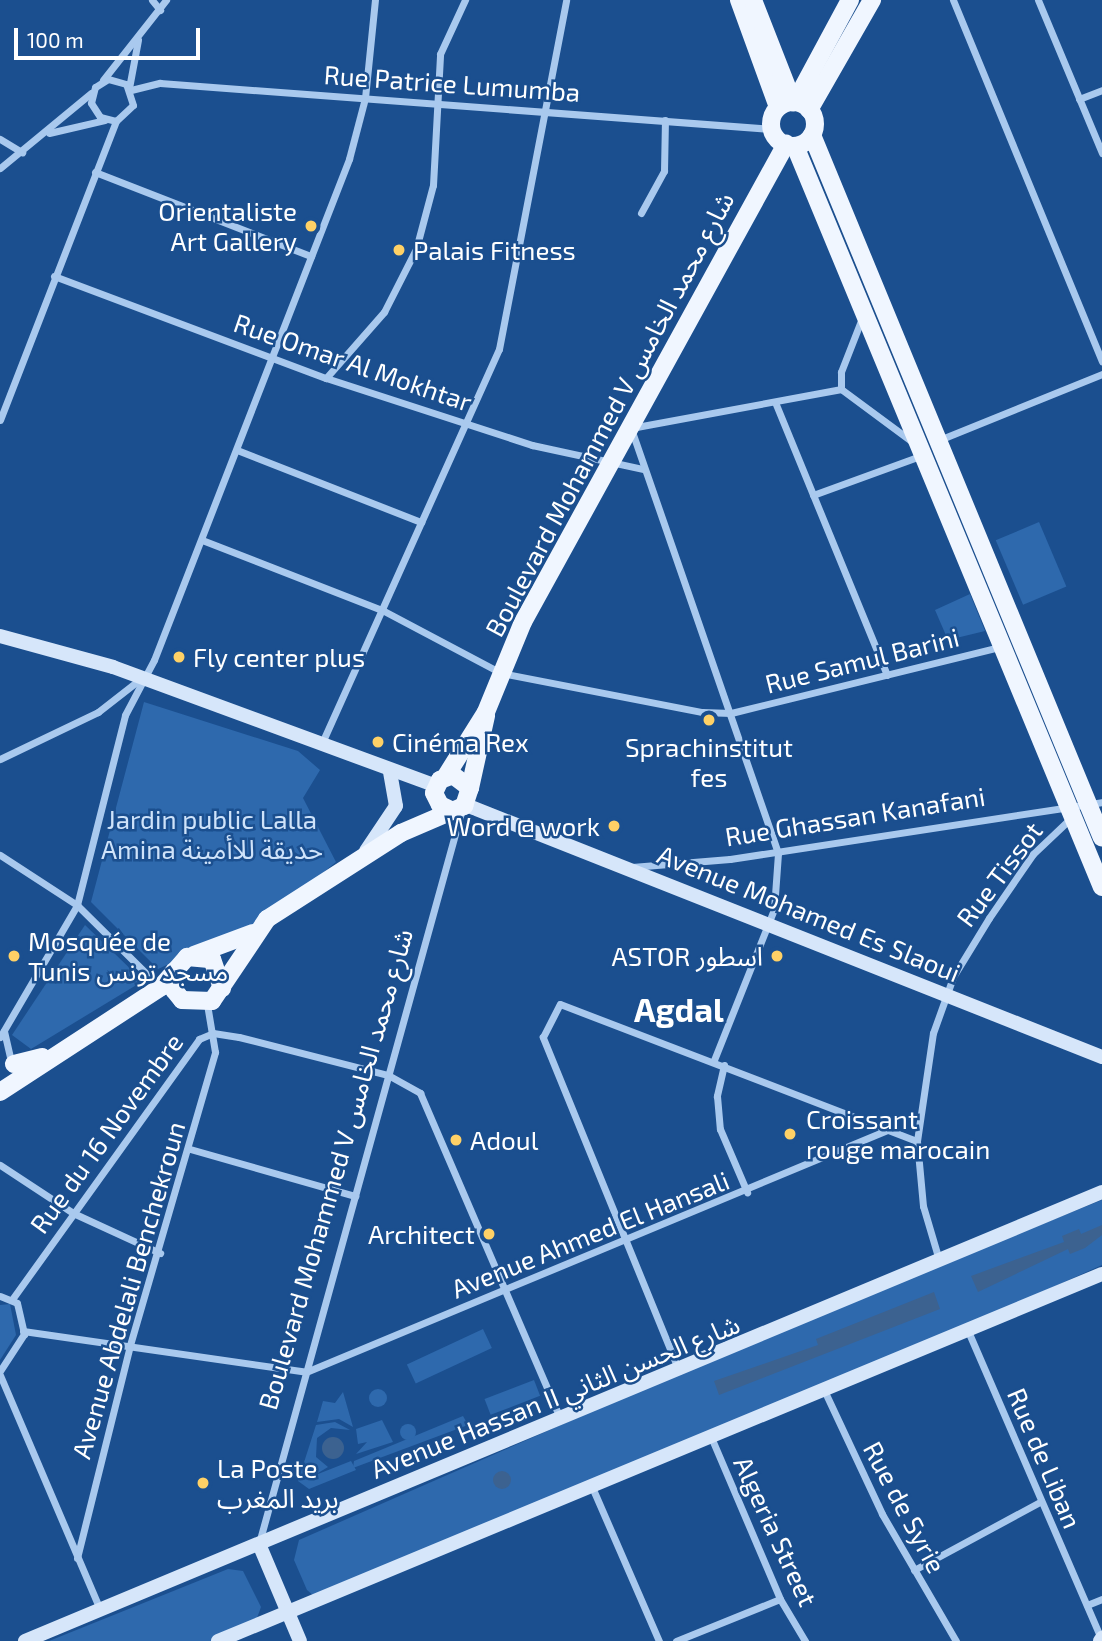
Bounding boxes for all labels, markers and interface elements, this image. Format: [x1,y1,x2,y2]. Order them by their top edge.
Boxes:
scale bar [18,14,203,58]
text: 100 m [27,27,84,52]
street label: Rue Patrice Lumumba [323,58,581,108]
street label: Boulevard Mohammed V شارع محمد الخامس [478,186,740,642]
place label: Orientaliste Art Gallery [158,195,297,256]
marker: Orientaliste Art Gallery [303,218,319,234]
place label: Palais Fitness [413,234,576,266]
marker: Palais Fitness [391,242,407,258]
street label: Rue Omar Al Mokhtar [229,306,477,418]
street label: Rue Samul Barini [761,621,963,699]
place label: Fly center plus [193,641,366,673]
marker: Fly center plus [171,649,187,665]
marker: Sprachinstitut fes [701,712,717,728]
place label: Cinéma Rex [392,726,529,758]
place label: Sprachinstitut fes [625,731,793,792]
marker: Cinéma Rex [370,734,386,750]
street label: Rue Ghassan Kanafani [723,780,987,852]
park label: Jardin public Lalla Amina حديقة للاأمينة [101,803,323,864]
place label: Word @ work [446,810,600,842]
street label: Rue Tissot [949,815,1049,933]
marker: Word @ work [606,818,622,834]
street label: Avenue Mohamed Es Slaoui [653,838,965,988]
street label: Boulevard Mohammed V شارع محمد الخامس [251,924,419,1414]
place label: Mosquée de Tunis مسجد تونس [28,925,228,986]
place label: ASTOR اسطور [611,940,763,972]
marker: Mosquée de Tunis مسجد تونس [6,948,22,964]
marker: ASTOR اسطور [769,948,785,964]
district label: Agdal [634,990,724,1030]
street label: Rue du 16 Novembre [23,1027,189,1239]
place label: Croissant rouge marocain [806,1103,990,1164]
street label: Avenue Abdelali Benchekroun [65,1118,191,1462]
place label: Adoul [470,1124,538,1156]
marker: Croissant rouge marocain [780,1124,800,1144]
marker: Adoul [448,1132,464,1148]
street label: Avenue Ahmed El Hansali [446,1164,734,1304]
place label: Architect [368,1218,475,1250]
marker: Architect [481,1226,497,1242]
street label: Avenue Hassan II شارع الحسن الثاني [366,1308,744,1484]
street label: Rue de Liban [1001,1383,1089,1533]
street label: Rue de Syrie [857,1436,953,1578]
street label: Algeria Street [728,1451,824,1611]
place label: La Poste بريد المغرب [217,1452,339,1514]
marker: La Poste بريد المغرب [195,1475,211,1491]

